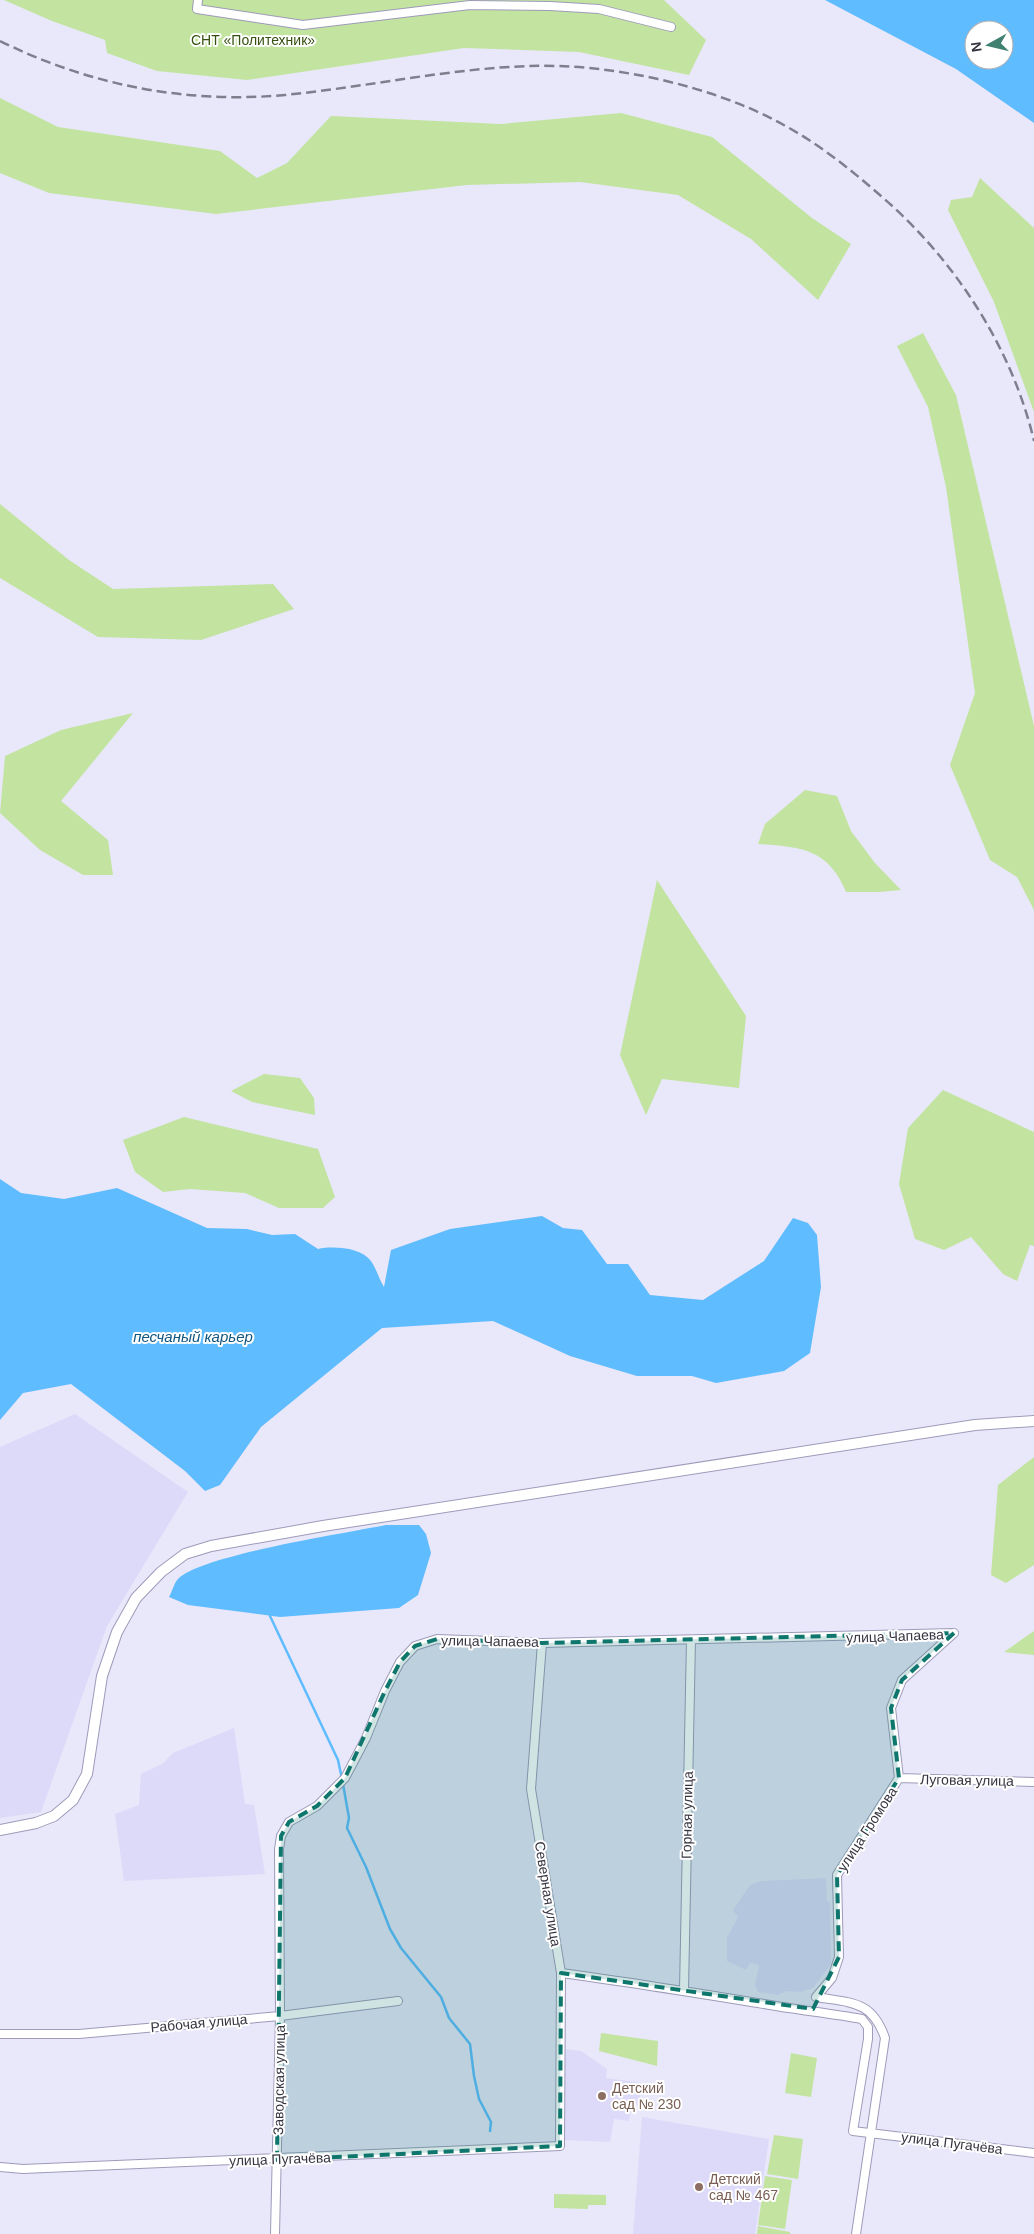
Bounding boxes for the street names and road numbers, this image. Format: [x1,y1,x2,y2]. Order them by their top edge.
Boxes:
street label: улица Чапаева [846,1626,944,1646]
street label: улица Чапаева [441,1632,539,1650]
street label: Горная улица [678,1771,696,1859]
street label: Луговая улица [920,1771,1014,1789]
street label: улица Громова [834,1784,900,1874]
street label: Северная улица [532,1840,564,1948]
street label: Рабочая улица [150,2011,248,2035]
street label: Заводская улица [270,2024,288,2135]
street label: улица Пугачёва [900,2129,1004,2157]
street label: улица Пугачёва [229,2149,331,2169]

